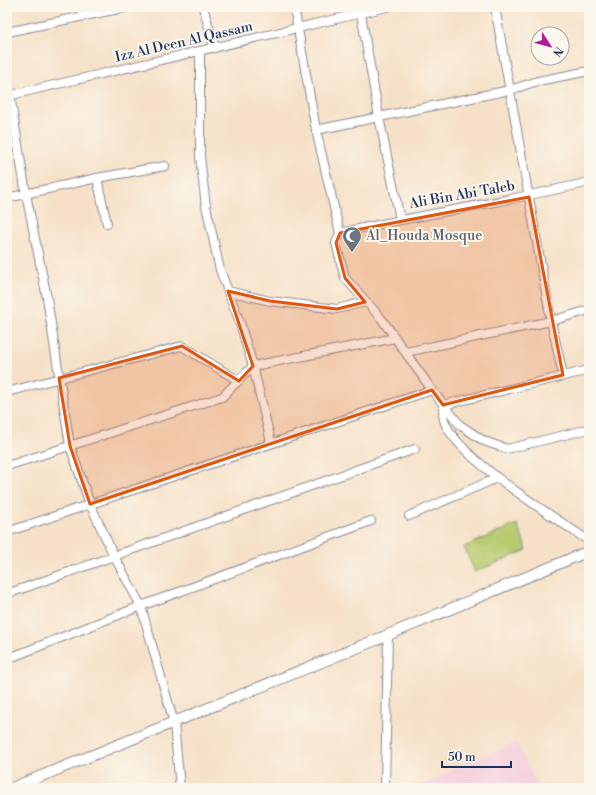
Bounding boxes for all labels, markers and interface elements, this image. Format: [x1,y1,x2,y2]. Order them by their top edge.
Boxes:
street label: Izz Al Deen Al Qassam [113,17,255,67]
north arrow [530,26,570,66]
text: N [549,44,566,59]
street label: Ali Bin Abi Taleb [407,177,516,213]
mosque icon: Al_Houda Mosque [341,225,363,253]
place label: Al_Houda Mosque [365,227,482,245]
scale bar [442,743,511,769]
text: 50 m [448,750,476,765]

